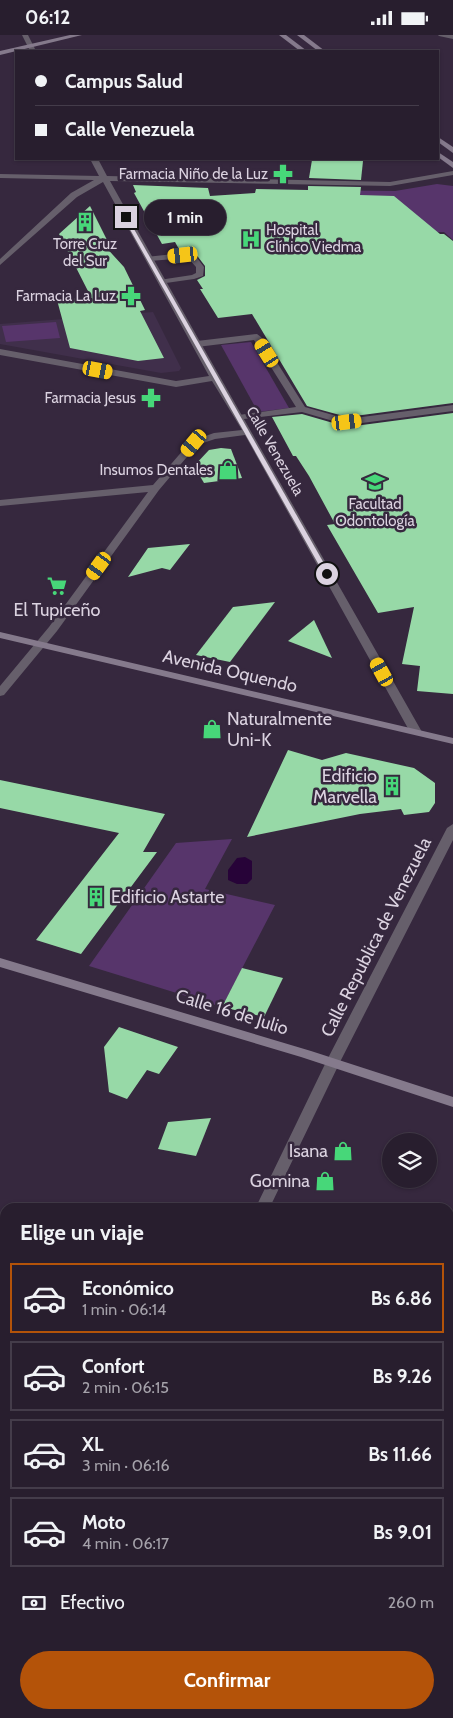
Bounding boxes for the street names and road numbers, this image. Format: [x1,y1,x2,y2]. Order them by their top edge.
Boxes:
street label: Calle Venezuela [242,403,308,499]
street label: Avenida Oquendo [161,645,299,697]
street label: Calle Republica de Venezuela [316,833,436,1041]
street label: Calle 16 de Julio [173,984,291,1040]

